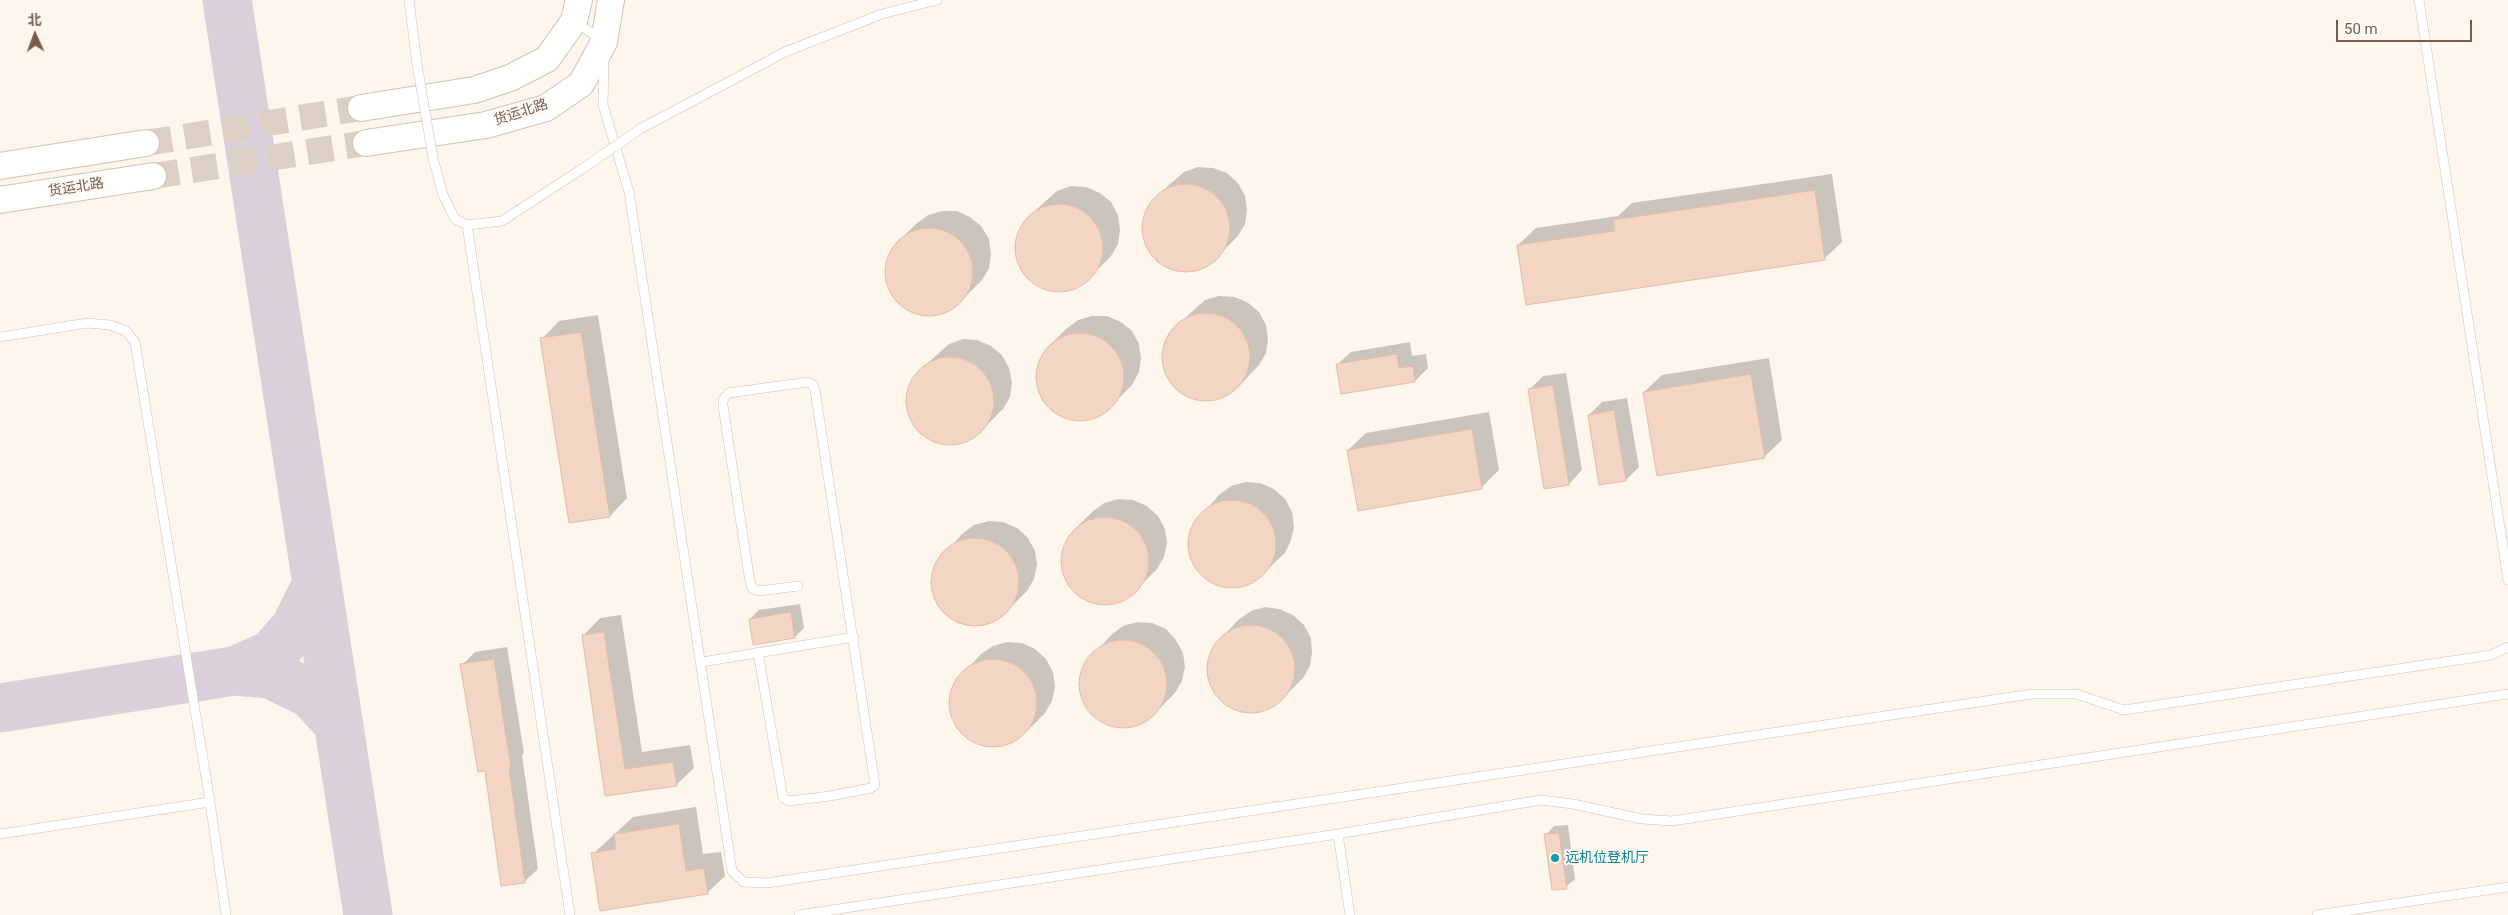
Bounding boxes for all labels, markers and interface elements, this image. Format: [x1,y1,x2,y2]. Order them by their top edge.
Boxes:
north arrow [10,10,60,60]
scale bar [2338,10,2474,42]
text: 北 [27,12,42,28]
text: 50 m [2344,20,2378,38]
street label: 货运北路 [492,96,550,130]
street label: 货运北路 [47,175,105,201]
place label: 远机位登机厅 [1565,850,1649,866]
marker: 远机位登机厅 [1549,852,1561,864]

